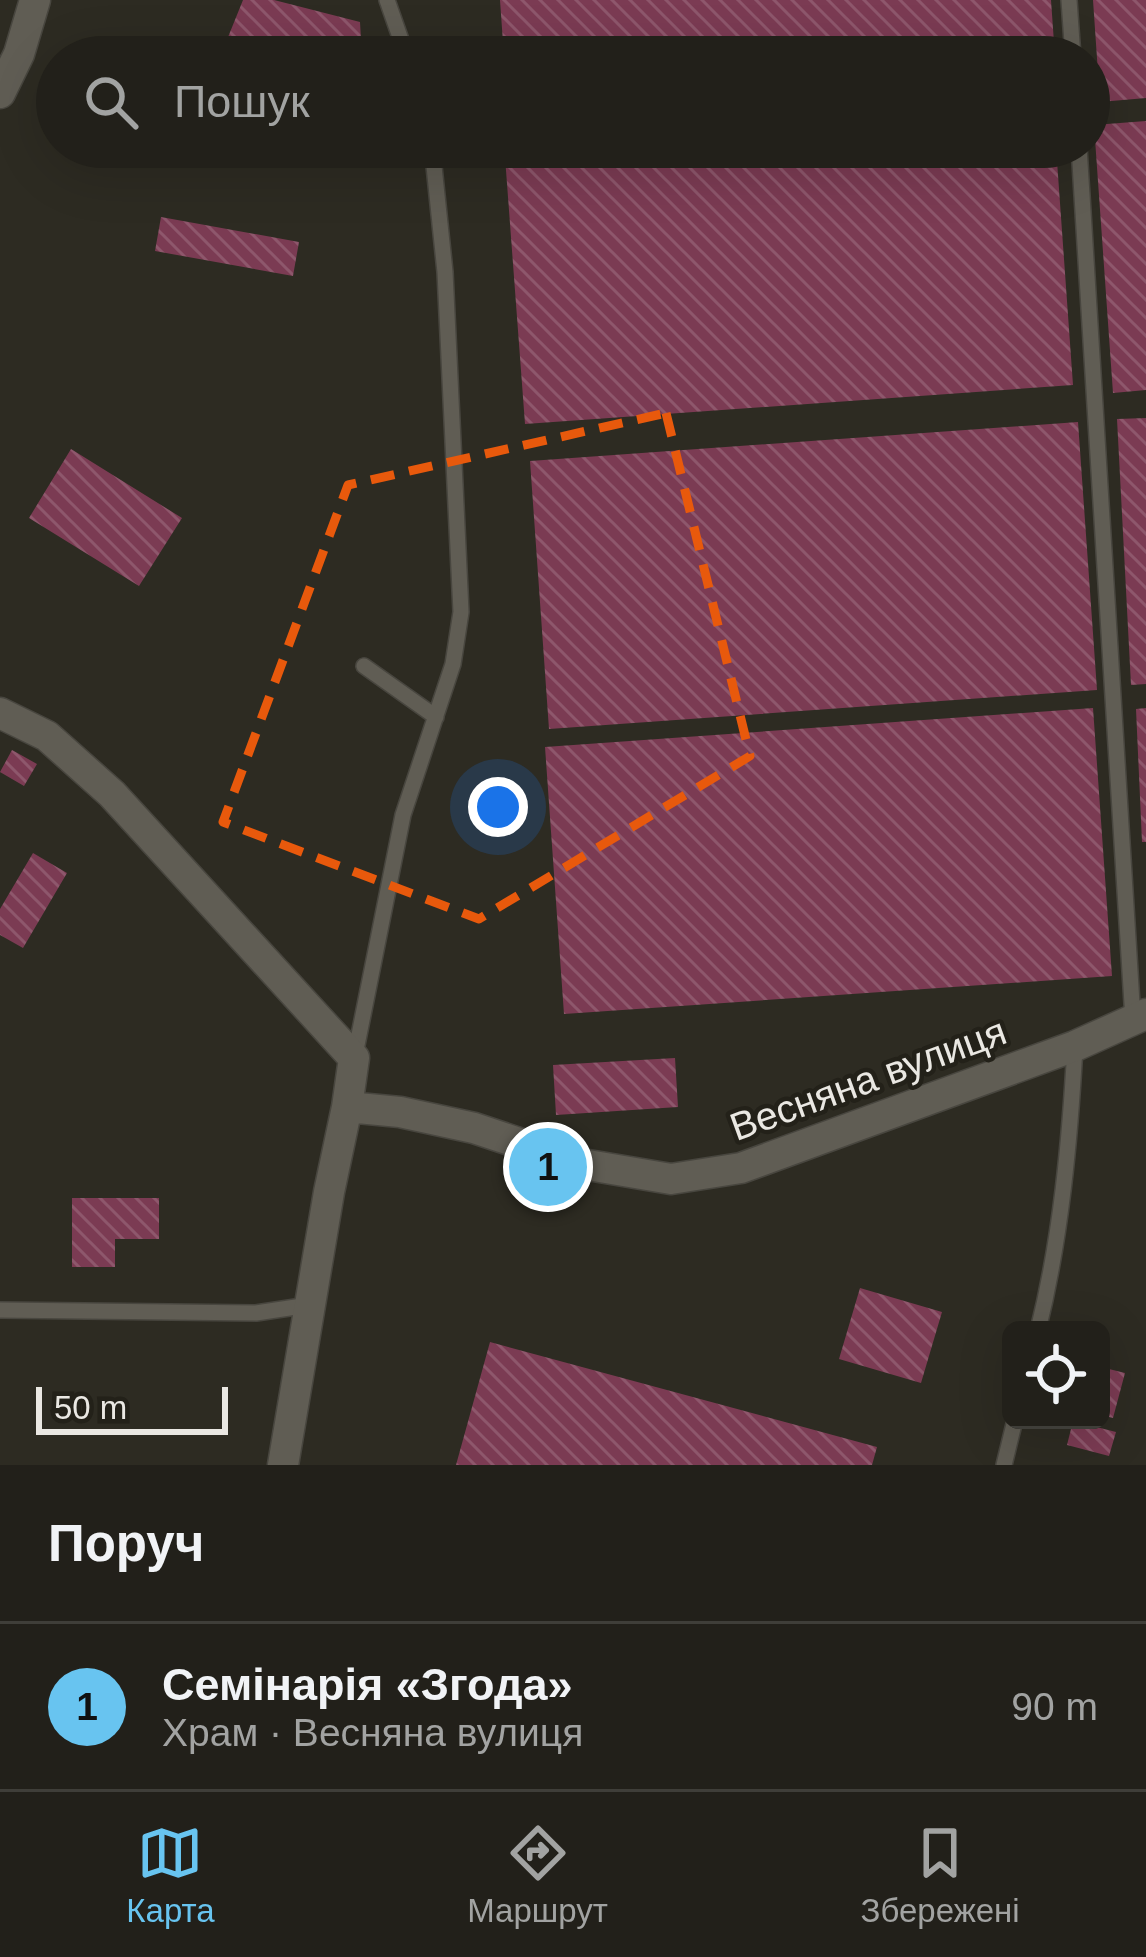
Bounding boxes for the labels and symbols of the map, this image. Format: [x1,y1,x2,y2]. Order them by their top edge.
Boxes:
your location [468,777,528,837]
street label: Весняна вулиця [724,1009,1012,1149]
pin: 1 [509,1122,587,1212]
scale bar [36,1381,228,1434]

